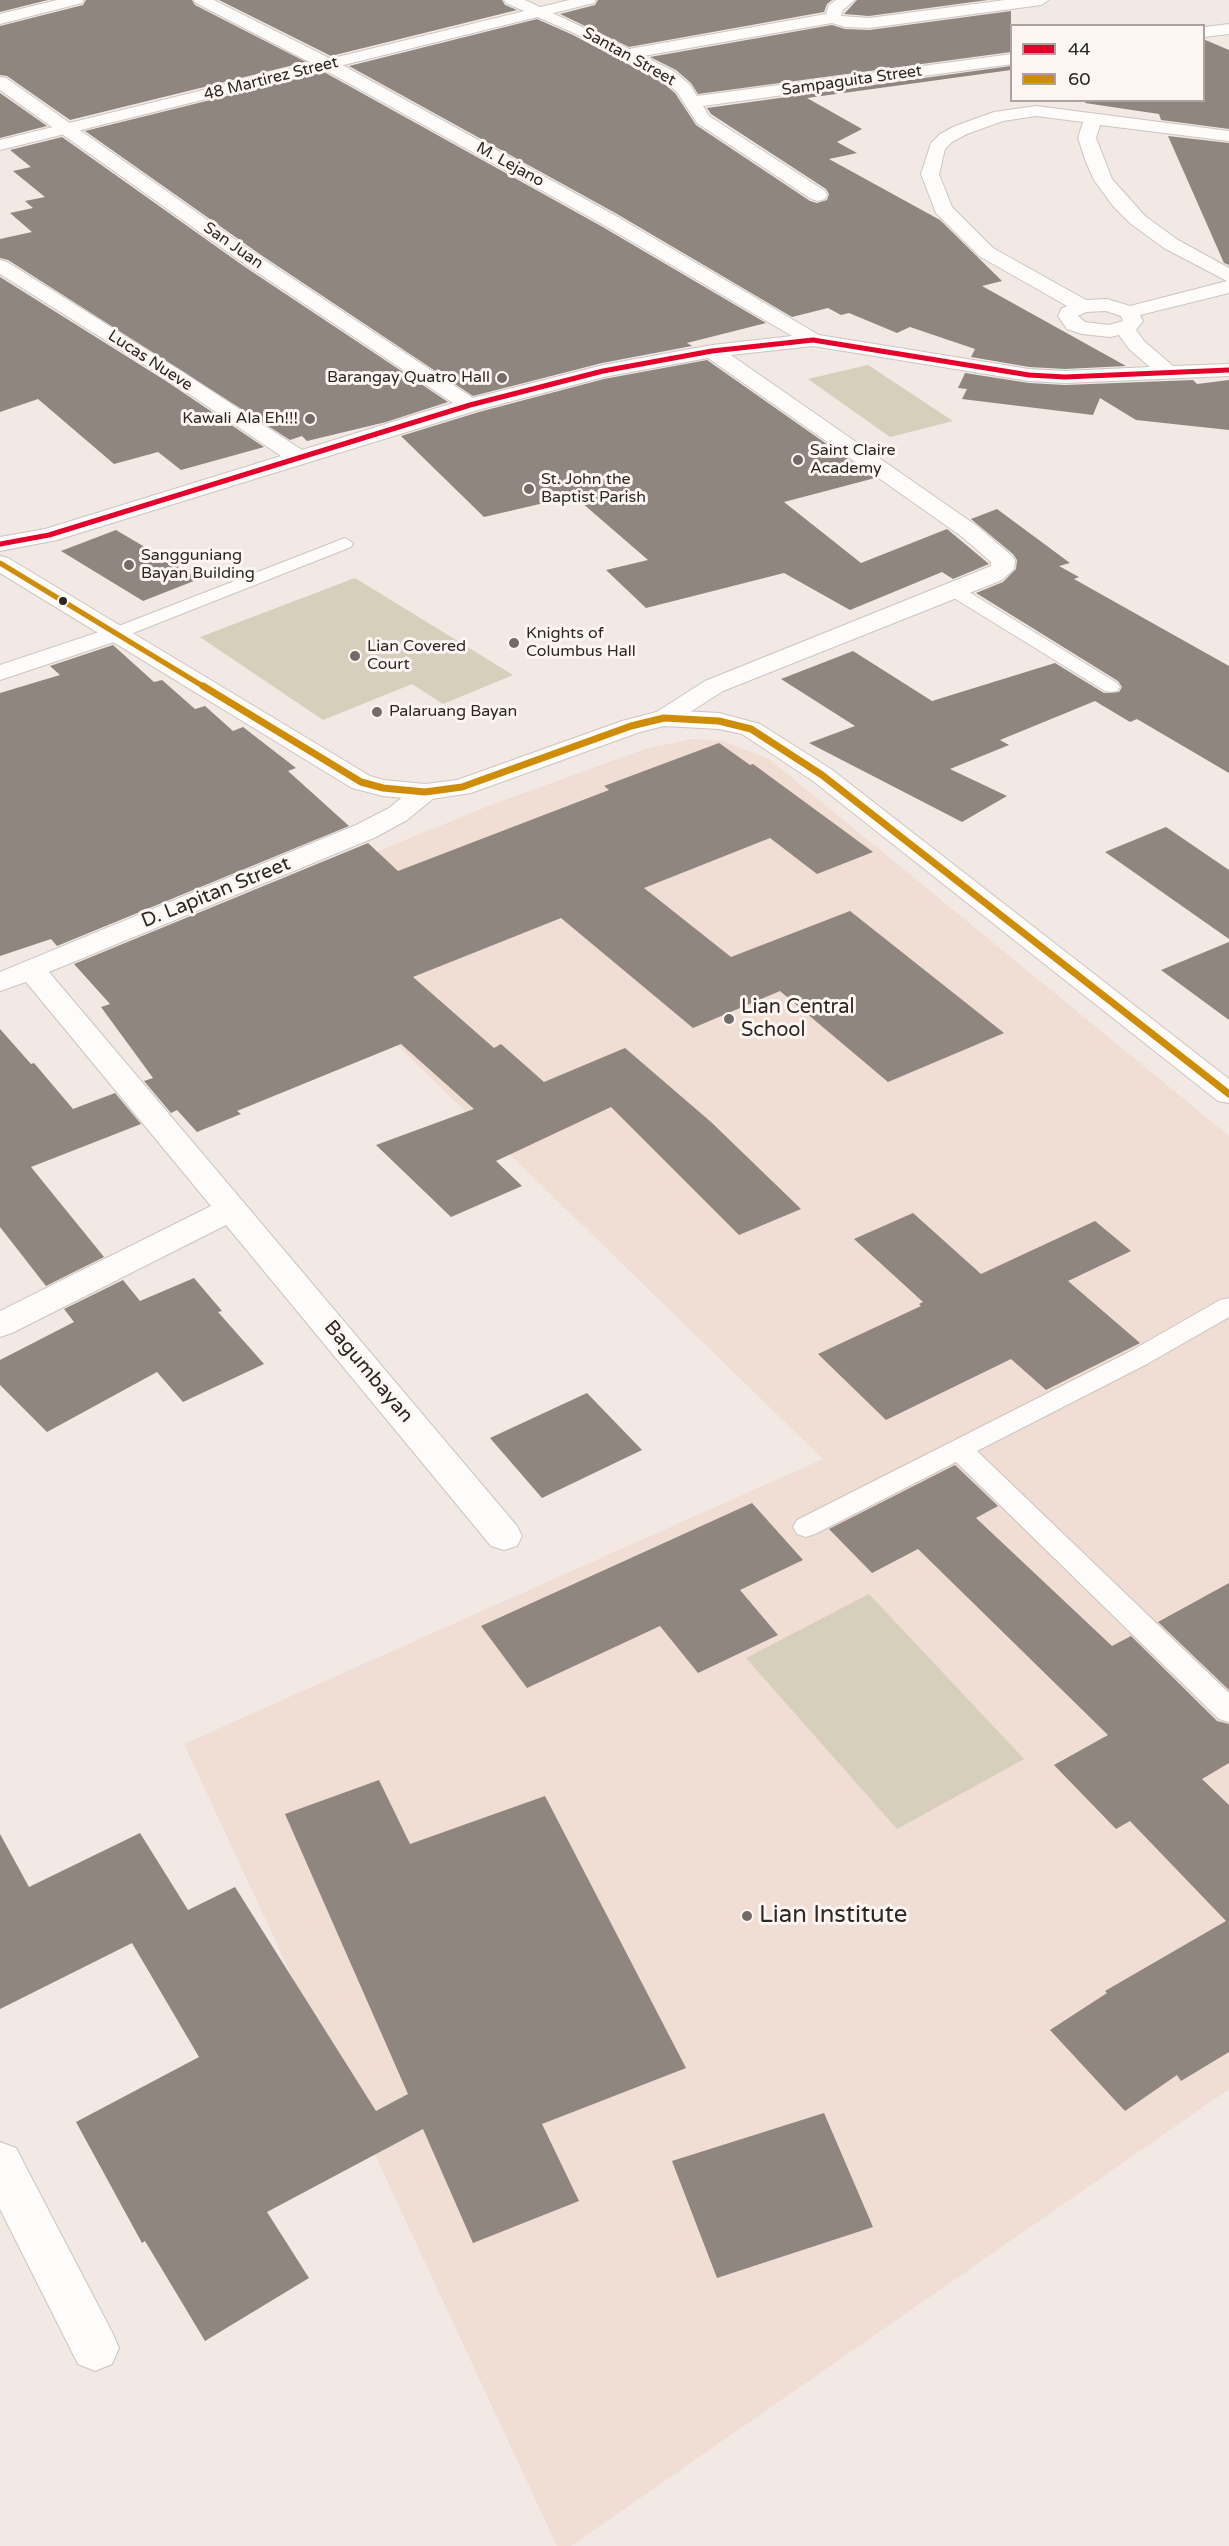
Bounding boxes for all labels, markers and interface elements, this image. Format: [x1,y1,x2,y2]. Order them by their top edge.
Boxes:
street label: Santan Street [579,24,679,90]
legend [1010,24,1205,102]
text: 44 [1068,38,1091,60]
street label: 48 Martirez Street [202,53,340,105]
street label: Sampaguita Street [781,62,923,100]
text: 60 [1068,68,1091,90]
street label: M. Lejano [473,139,547,191]
street label: San Juan [199,218,267,274]
street label: Lucas Nueve [104,327,196,395]
place label: Barangay Quatro Hall [327,368,490,388]
marker: Barangay Quatro Hall [495,371,509,385]
place label: Kawali Ala Eh!!! [182,409,298,429]
marker: Kawali Ala Eh!!! [303,412,317,426]
place label: Saint Claire Academy [810,441,896,479]
marker: Saint Claire Academy [791,453,805,467]
place label: St. John the Baptist Parish [541,470,646,508]
marker: St. John the Baptist Parish [522,482,536,496]
place label: Sangguniang Bayan Building [141,546,255,584]
marker: Sangguniang Bayan Building [122,558,136,572]
unlabelled marker [57,595,69,607]
place label: Knights of Columbus Hall [526,624,636,662]
marker: Knights of Columbus Hall [507,636,521,650]
place label: Lian Covered Court [367,637,466,675]
marker: Lian Covered Court [348,649,362,663]
place label: Palaruang Bayan [389,702,517,722]
marker: Palaruang Bayan [370,705,384,719]
street label: D. Lapitan Street [138,852,294,934]
place label: Lian Central School [741,996,854,1043]
marker: Lian Central School [722,1012,736,1026]
street label: Bagumbayan [318,1316,418,1428]
place label: Lian Institute [759,1902,907,1930]
marker: Lian Institute [740,1909,754,1923]

